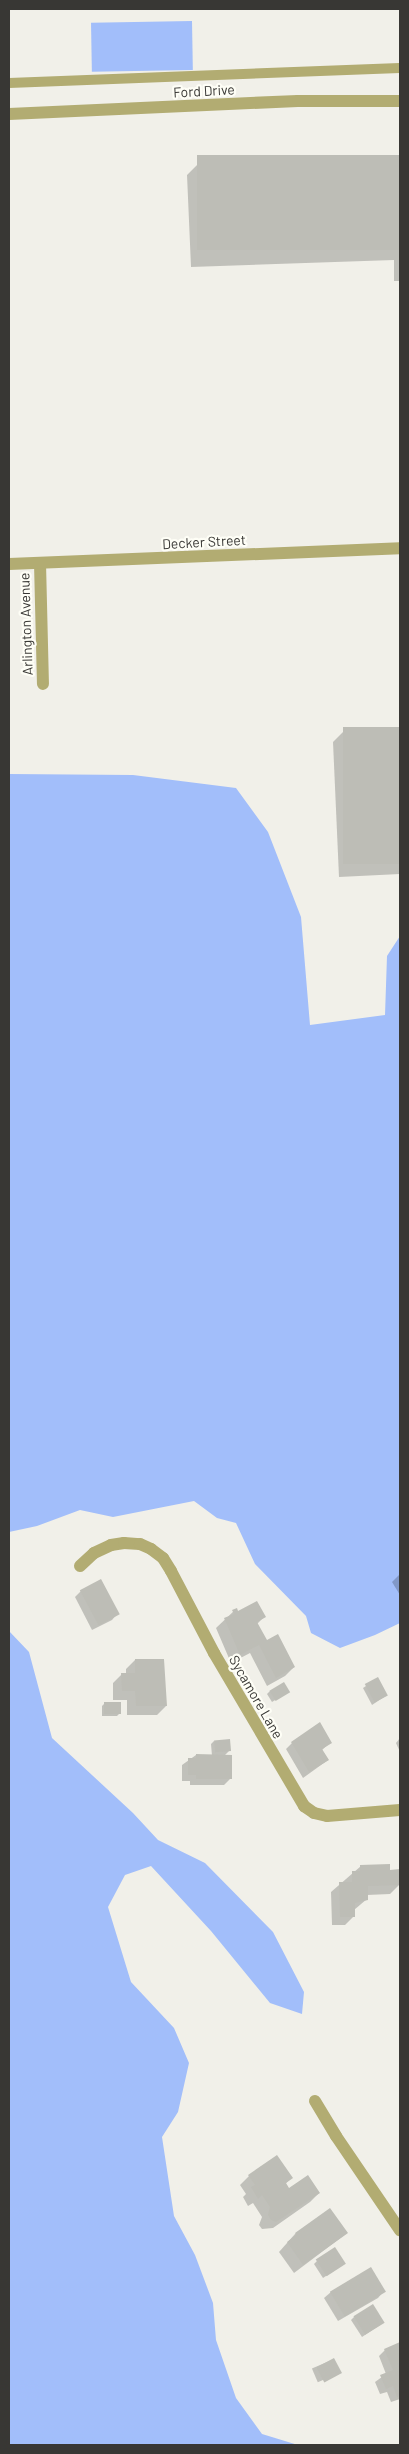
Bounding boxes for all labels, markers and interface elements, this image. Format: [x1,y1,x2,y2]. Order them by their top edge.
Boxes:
street label: Ford Drive [173,81,235,101]
street label: Decker Street [162,531,246,553]
street label: Arlington Avenue [16,572,36,676]
street label: Sycamore Lane [225,1652,287,1742]

